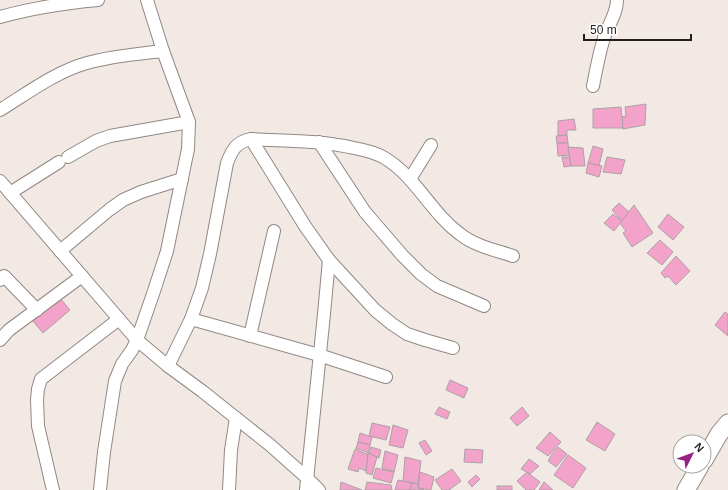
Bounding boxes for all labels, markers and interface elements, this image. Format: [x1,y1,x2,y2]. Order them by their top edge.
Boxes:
scale bar [584,16,691,42]
text: 50 m [590,23,617,37]
north arrow [672,434,712,474]
text: N [692,440,707,454]

